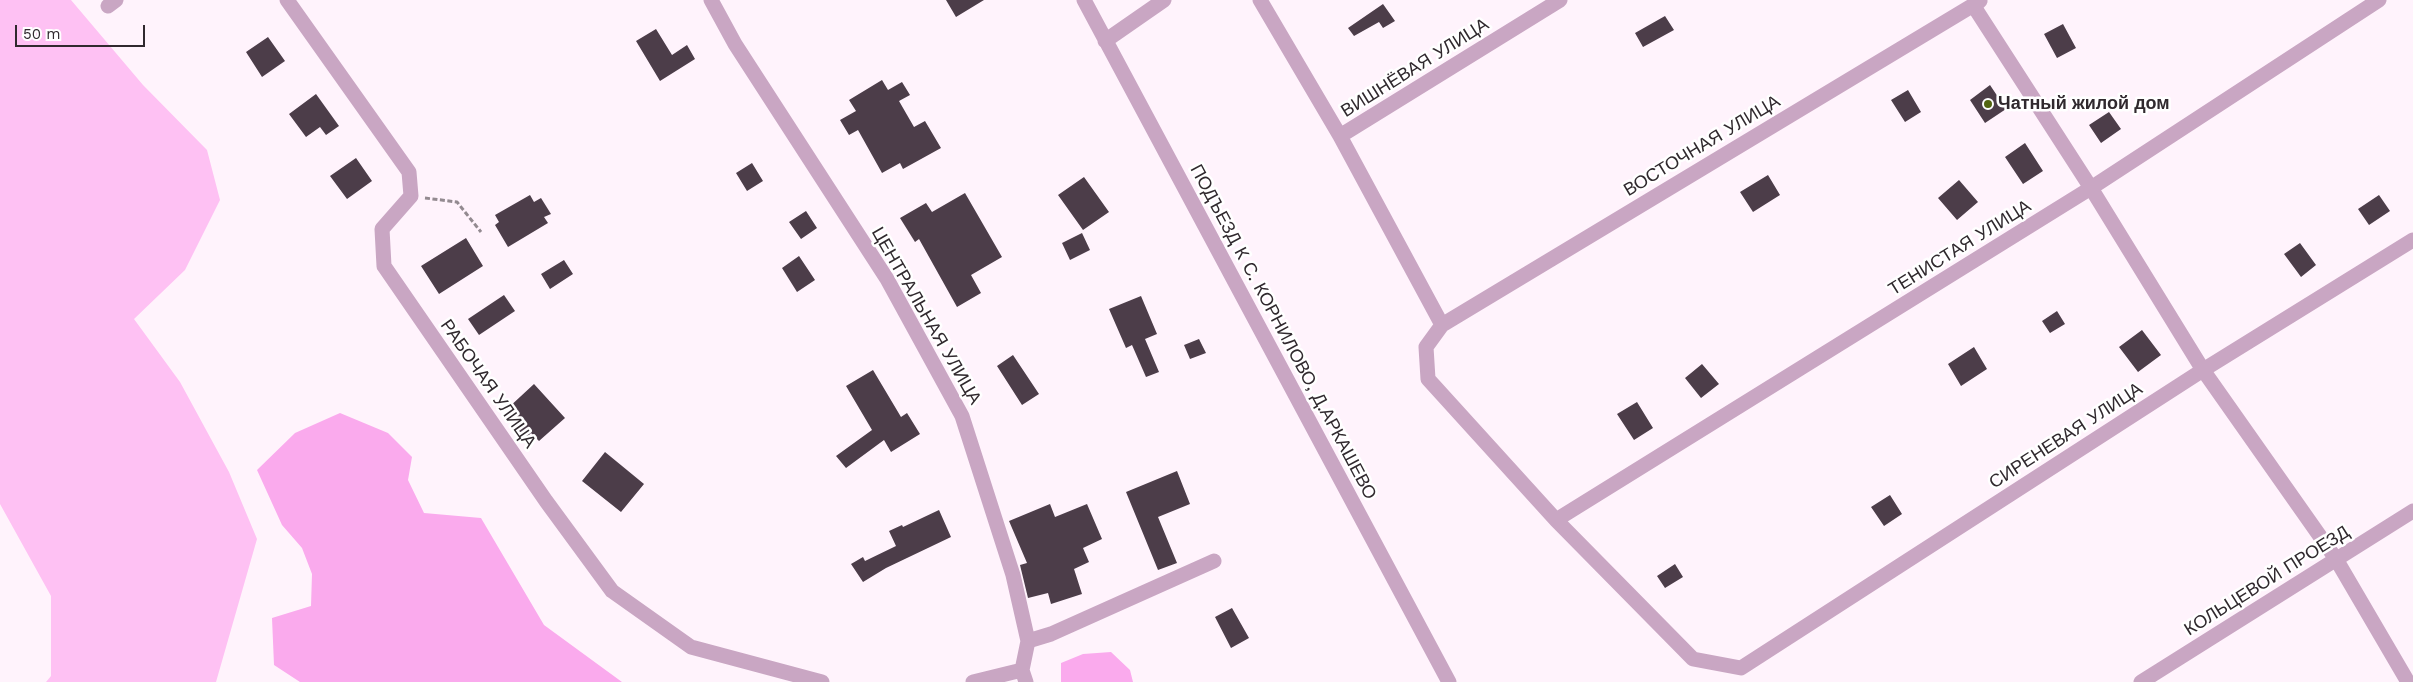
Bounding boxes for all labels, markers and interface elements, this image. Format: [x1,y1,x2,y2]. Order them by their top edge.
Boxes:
street label: ВИШНЁВАЯ УЛИЦА [1337,14,1493,122]
scale bar [18,15,148,47]
text: 50 m [23,25,60,43]
street label: ВОСТОЧНАЯ УЛИЦА [1620,91,1784,201]
place label: Чатный жилой дом [1998,93,2170,115]
marker: Чатный жилой дом [1982,98,1994,110]
street label: ПОДЪЕЗД К С. КОРНИЛОВО, Д.АРКАШЕВО [1185,161,1381,503]
street label: ТЕНИСТАЯ УЛИЦА [1885,195,2035,301]
street label: ЦЕНТРАЛЬНАЯ УЛИЦА [866,223,986,409]
street label: РАБОЧАЯ УЛИЦА [436,316,540,452]
street label: СИРЕНЕВАЯ УЛИЦА [1985,378,2147,494]
street label: КОЛЬЦЕВОЙ ПРОЕЗД [2180,521,2354,641]

